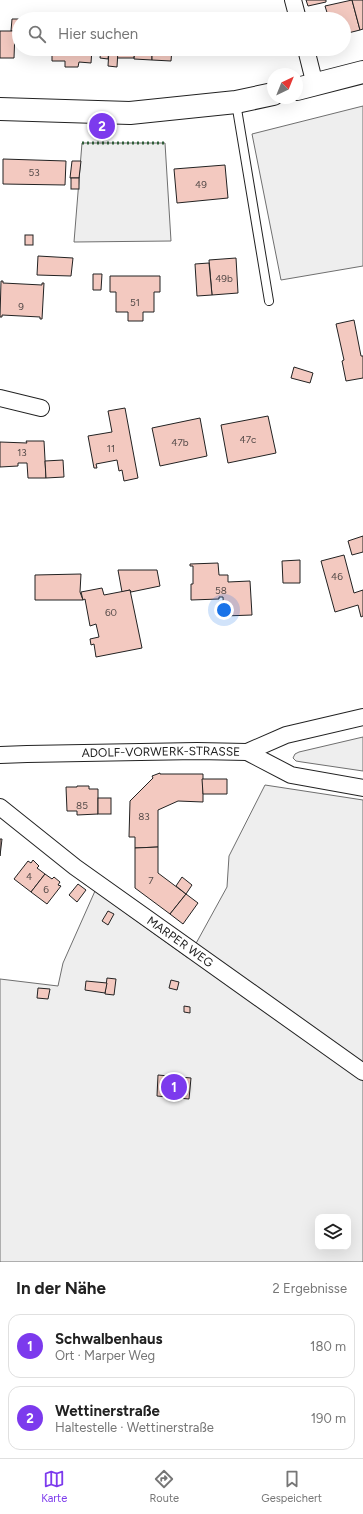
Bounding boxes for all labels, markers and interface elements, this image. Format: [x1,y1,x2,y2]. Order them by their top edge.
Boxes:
search box [12,12,351,56]
icon: search [26,23,48,45]
text: Hier suchen [58,25,138,43]
north arrow [267,68,303,104]
pin: 2 [89,111,115,141]
house number: 53 [28,166,40,179]
house number: 49 [195,178,207,191]
house number: 49b [215,272,233,285]
house number: 51 [130,296,140,309]
house number: 9 [18,300,24,313]
house number: 47c [240,433,257,446]
house number: 47b [171,436,189,449]
house number: 11 [107,442,115,455]
house number: 13 [17,446,27,459]
house number: 46 [331,570,343,583]
house number: 58 [215,584,227,597]
your location [214,600,234,620]
house number: 60 [105,606,117,619]
street label: ADOLF-VORWERK-STRASSE [82,744,240,760]
house number: 85 [76,799,88,812]
house number: 83 [138,810,150,823]
house number: 4 [26,870,32,883]
house number: 7 [148,874,154,887]
house number: 6 [43,883,49,896]
street label: MARPER WEG [144,913,216,970]
pin: 1 [161,1072,187,1102]
map controls [315,1214,351,1250]
button: layers [315,1214,351,1250]
text: In der Nähe [16,1278,106,1298]
text: 2 Ergebnisse [273,1281,347,1296]
text: Schwalbenhaus [55,1330,162,1348]
text: 1 [27,1339,33,1354]
text: 180 m [310,1339,346,1354]
text: Ort · Marper Weg [55,1348,155,1363]
text: Wettinerstraße [55,1402,160,1420]
text: 2 [26,1411,34,1426]
text: 190 m [311,1411,346,1426]
text: Haltestelle · Wettinerstraße [55,1420,214,1435]
tab: Karte [41,1468,67,1505]
tab: Route [149,1468,179,1505]
tab: Gespeichert [261,1468,322,1505]

